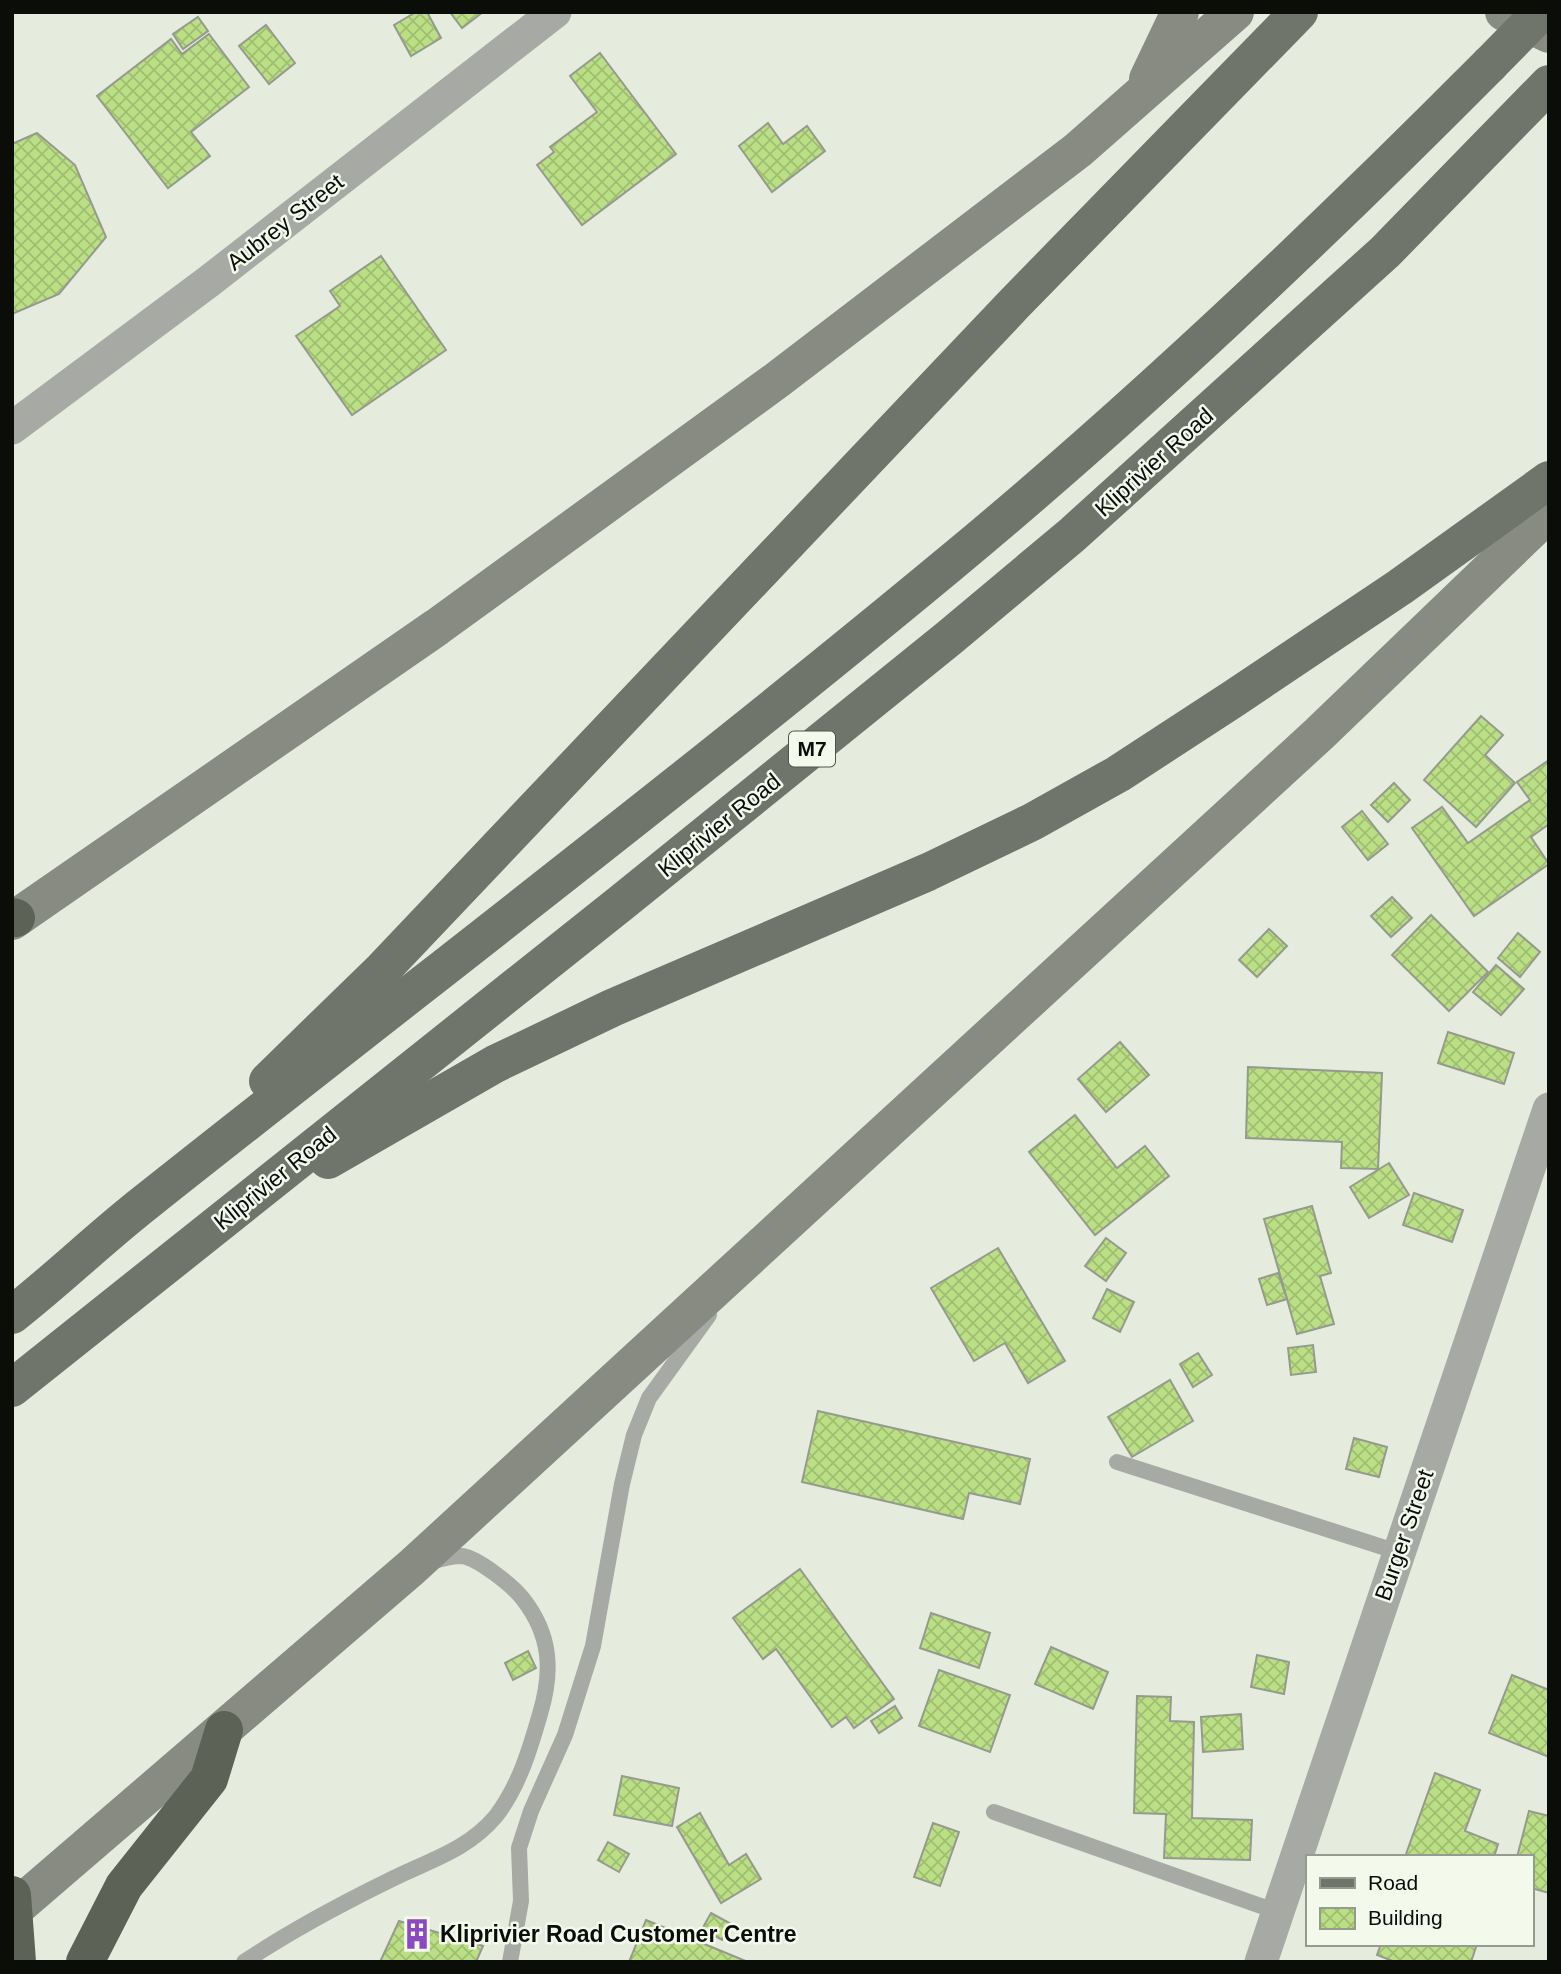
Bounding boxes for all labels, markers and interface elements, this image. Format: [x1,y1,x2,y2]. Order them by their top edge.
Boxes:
street label: Aubrey Street [222,168,349,276]
street label: Kliprivier Road [1090,402,1218,522]
road number: M7 [789,732,835,766]
street label: Kliprivier Road [653,768,785,882]
street label: Kliprivier Road [209,1121,341,1235]
street label: Burger Street [1369,1466,1439,1604]
legend [1306,1855,1533,1946]
text: Road [1368,1871,1418,1894]
text: Building [1368,1906,1443,1929]
building icon: Kliprivier Road Customer Centre [400,1917,434,1951]
place label: Kliprivier Road Customer Centre [440,1921,797,1947]

